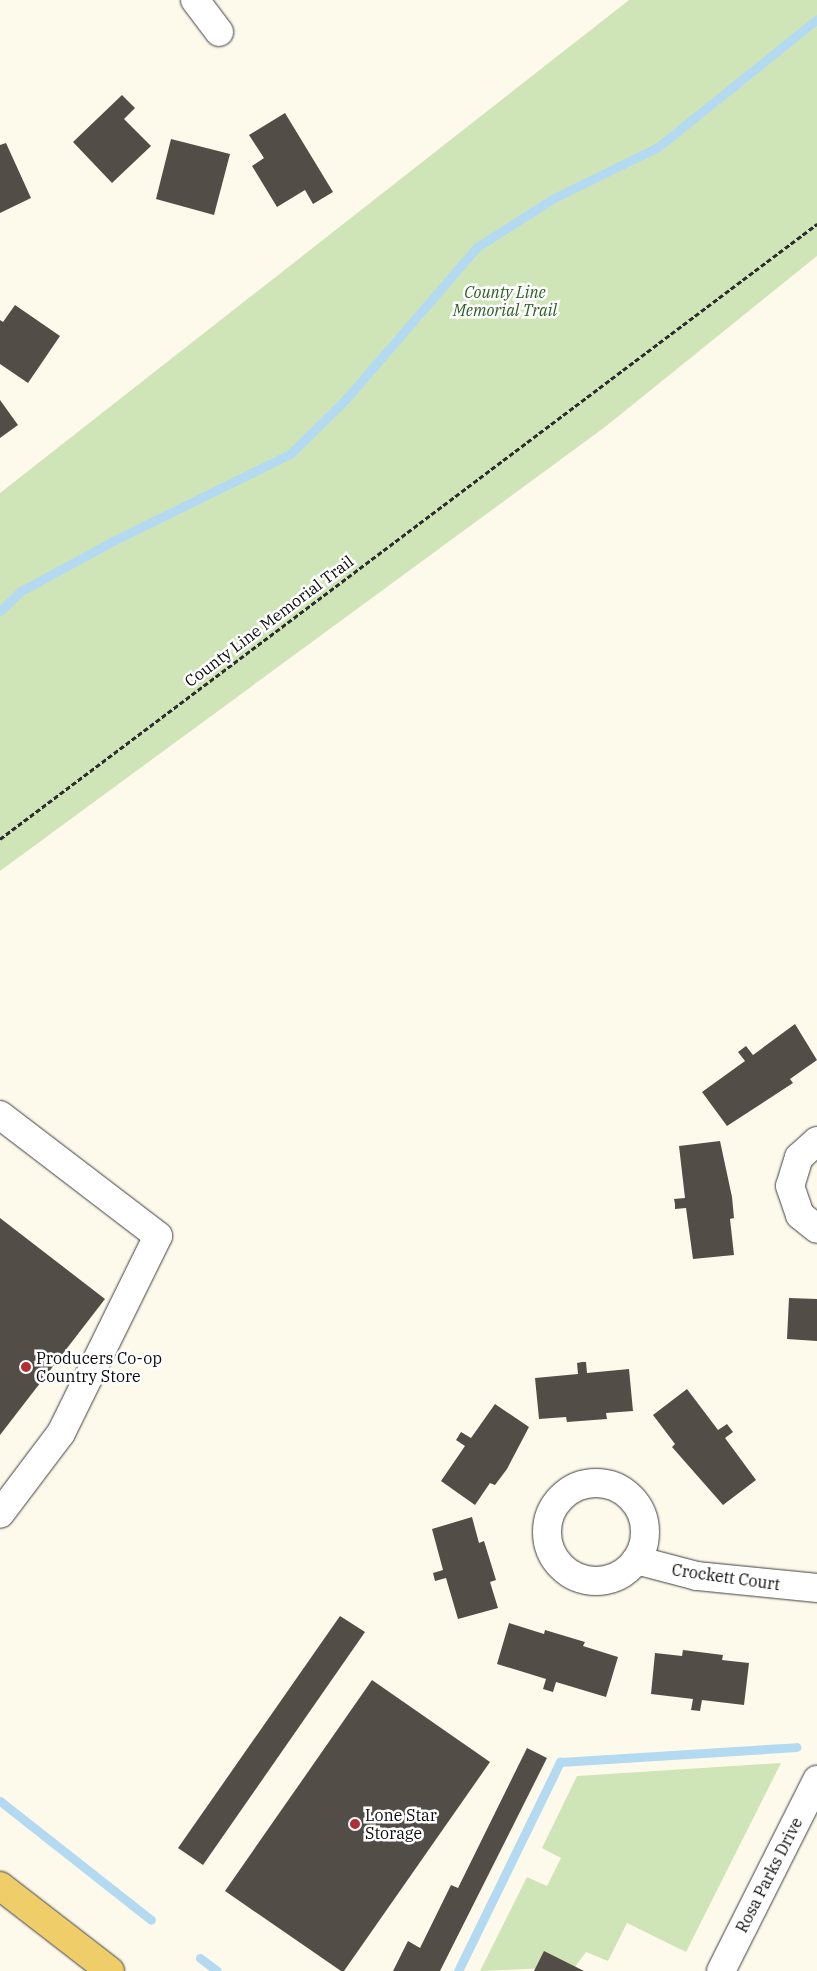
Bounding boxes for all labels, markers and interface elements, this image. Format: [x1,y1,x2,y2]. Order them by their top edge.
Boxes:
park label: County Line Memorial Trail [453,282,557,320]
street label: County Line Memorial Trail [181,551,357,691]
place label: Producers Co-op Country Store [36,1348,162,1386]
marker: Producers Co-op Country Store [20,1361,32,1373]
street label: Crockett Court [671,1560,781,1594]
place label: Lone Star Storage [365,1805,437,1843]
street label: Rosa Parks Drive [732,1814,806,1936]
marker: Lone Star Storage [349,1818,361,1830]

